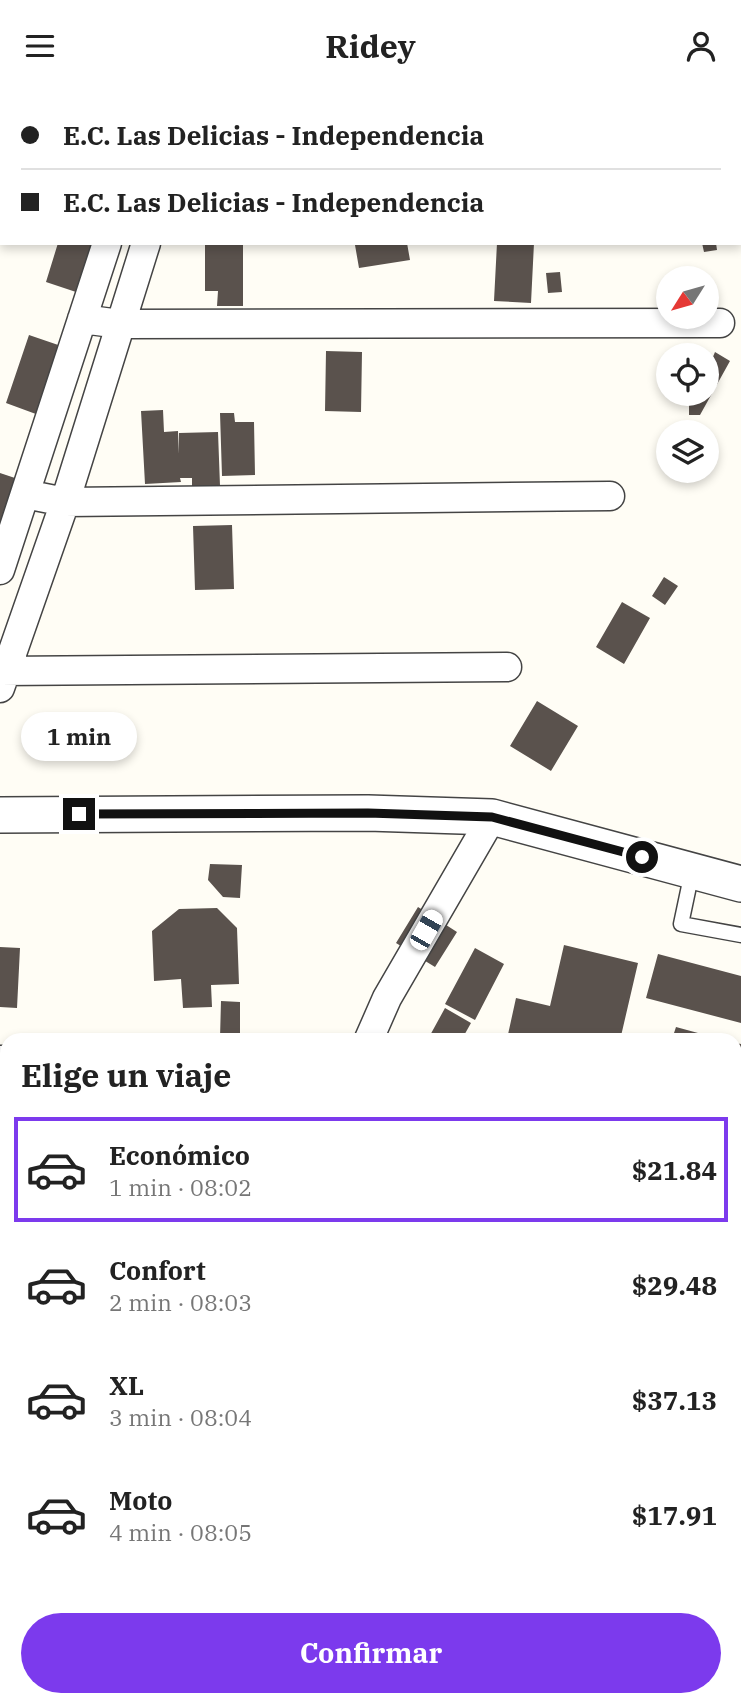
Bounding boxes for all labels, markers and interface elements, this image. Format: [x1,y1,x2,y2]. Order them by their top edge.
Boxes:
text: Ridey [325,25,416,67]
icon: menu [21,27,59,65]
icon: person [682,27,720,65]
text: E.C. Las Delicias - Independencia [63,118,484,152]
text: E.C. Las Delicias - Independencia [63,185,484,219]
north arrow [656,266,719,329]
map controls [656,266,719,483]
button: locate [656,343,719,406]
button: layers [656,420,719,483]
callout: 1 min [21,713,137,761]
text: 1 min [47,721,111,751]
route end [63,798,95,830]
route start [626,841,658,873]
car [407,907,446,953]
text: Elige un viaje [21,1054,231,1096]
icon: car [25,1138,88,1201]
text: Económico [109,1138,250,1172]
text: $21.84 [632,1153,717,1187]
text: 1 min · 08:02 [109,1172,252,1202]
icon: car [25,1253,88,1316]
text: Confort [109,1253,206,1287]
text: $29.48 [632,1268,717,1302]
text: 2 min · 08:03 [109,1287,252,1317]
icon: car [25,1368,88,1431]
text: XL [109,1368,144,1402]
text: $37.13 [632,1383,717,1417]
text: 3 min · 08:04 [109,1402,252,1432]
icon: car [25,1483,88,1546]
text: Moto [109,1483,172,1517]
text: $17.91 [632,1498,717,1532]
text: 4 min · 08:05 [109,1517,252,1547]
button: Confirmar [21,1613,721,1693]

